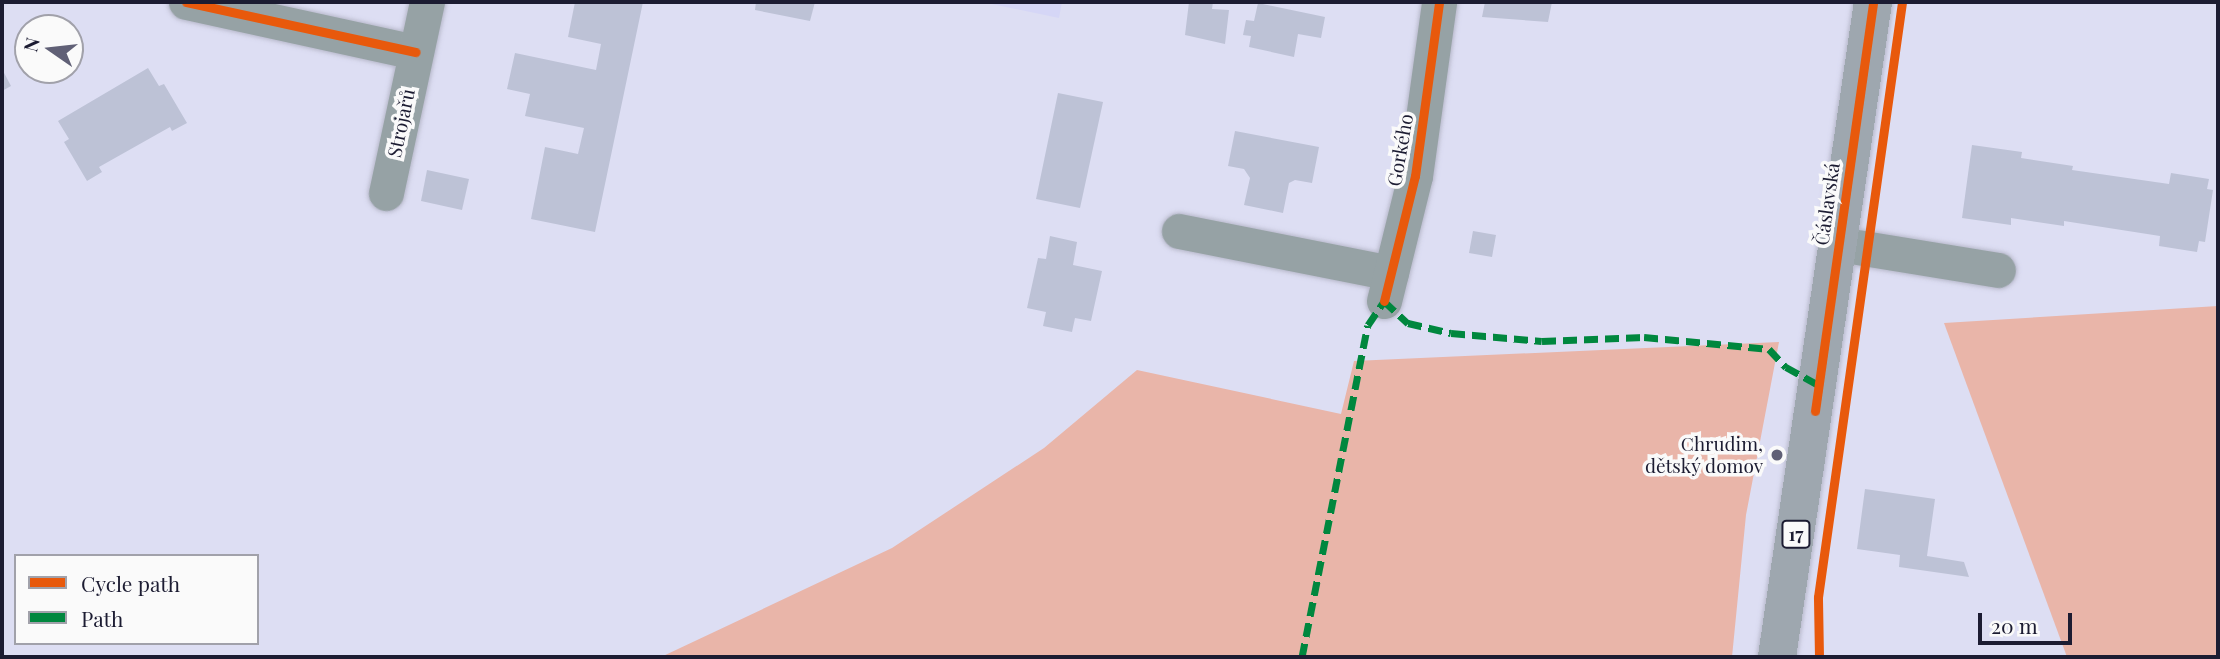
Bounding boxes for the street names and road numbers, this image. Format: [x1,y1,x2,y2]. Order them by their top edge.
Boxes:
street label: Strojařů [383,87,419,159]
street label: Gorkého [1382,112,1418,188]
street label: Čáslavská [1810,161,1844,247]
road number: 17 [1780,520,1812,548]

